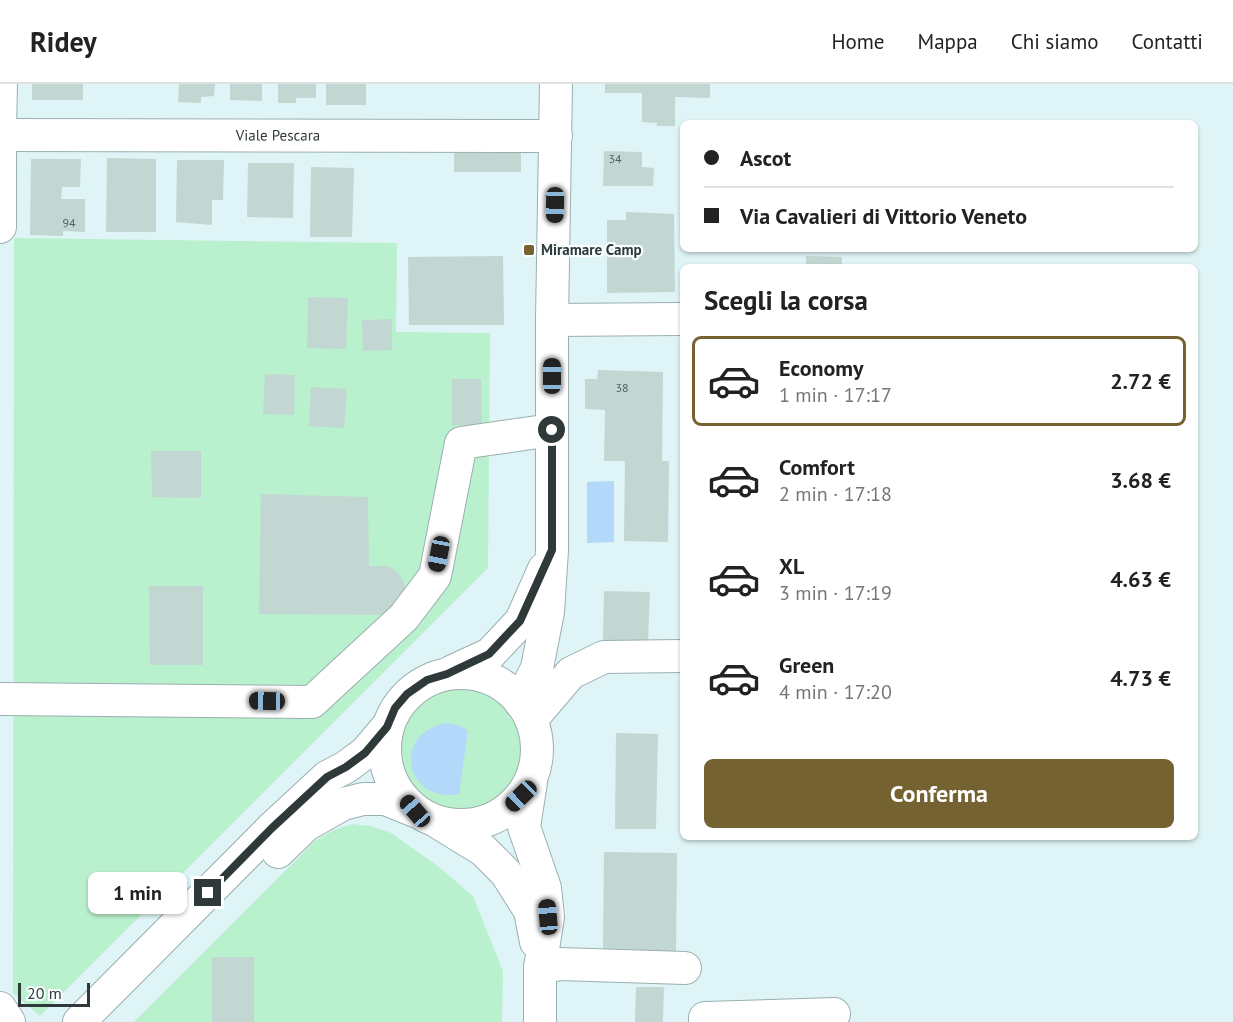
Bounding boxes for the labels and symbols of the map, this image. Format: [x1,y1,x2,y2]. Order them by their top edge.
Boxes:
street label: Viale Pescara [235,125,320,145]
house number: 34 [608,151,622,166]
car [546,187,564,223]
house number: 94 [62,215,76,230]
place label: Miramare Camp [541,240,642,259]
marker: Miramare Camp [522,243,536,257]
car [543,358,561,394]
house number: 38 [615,380,629,395]
route start [538,416,565,443]
car [427,535,451,573]
car [249,692,285,710]
car [502,777,540,815]
car [396,792,434,830]
callout: 1 min [88,872,187,914]
route end [194,879,221,906]
car [537,898,559,936]
scale bar [18,980,90,1008]

